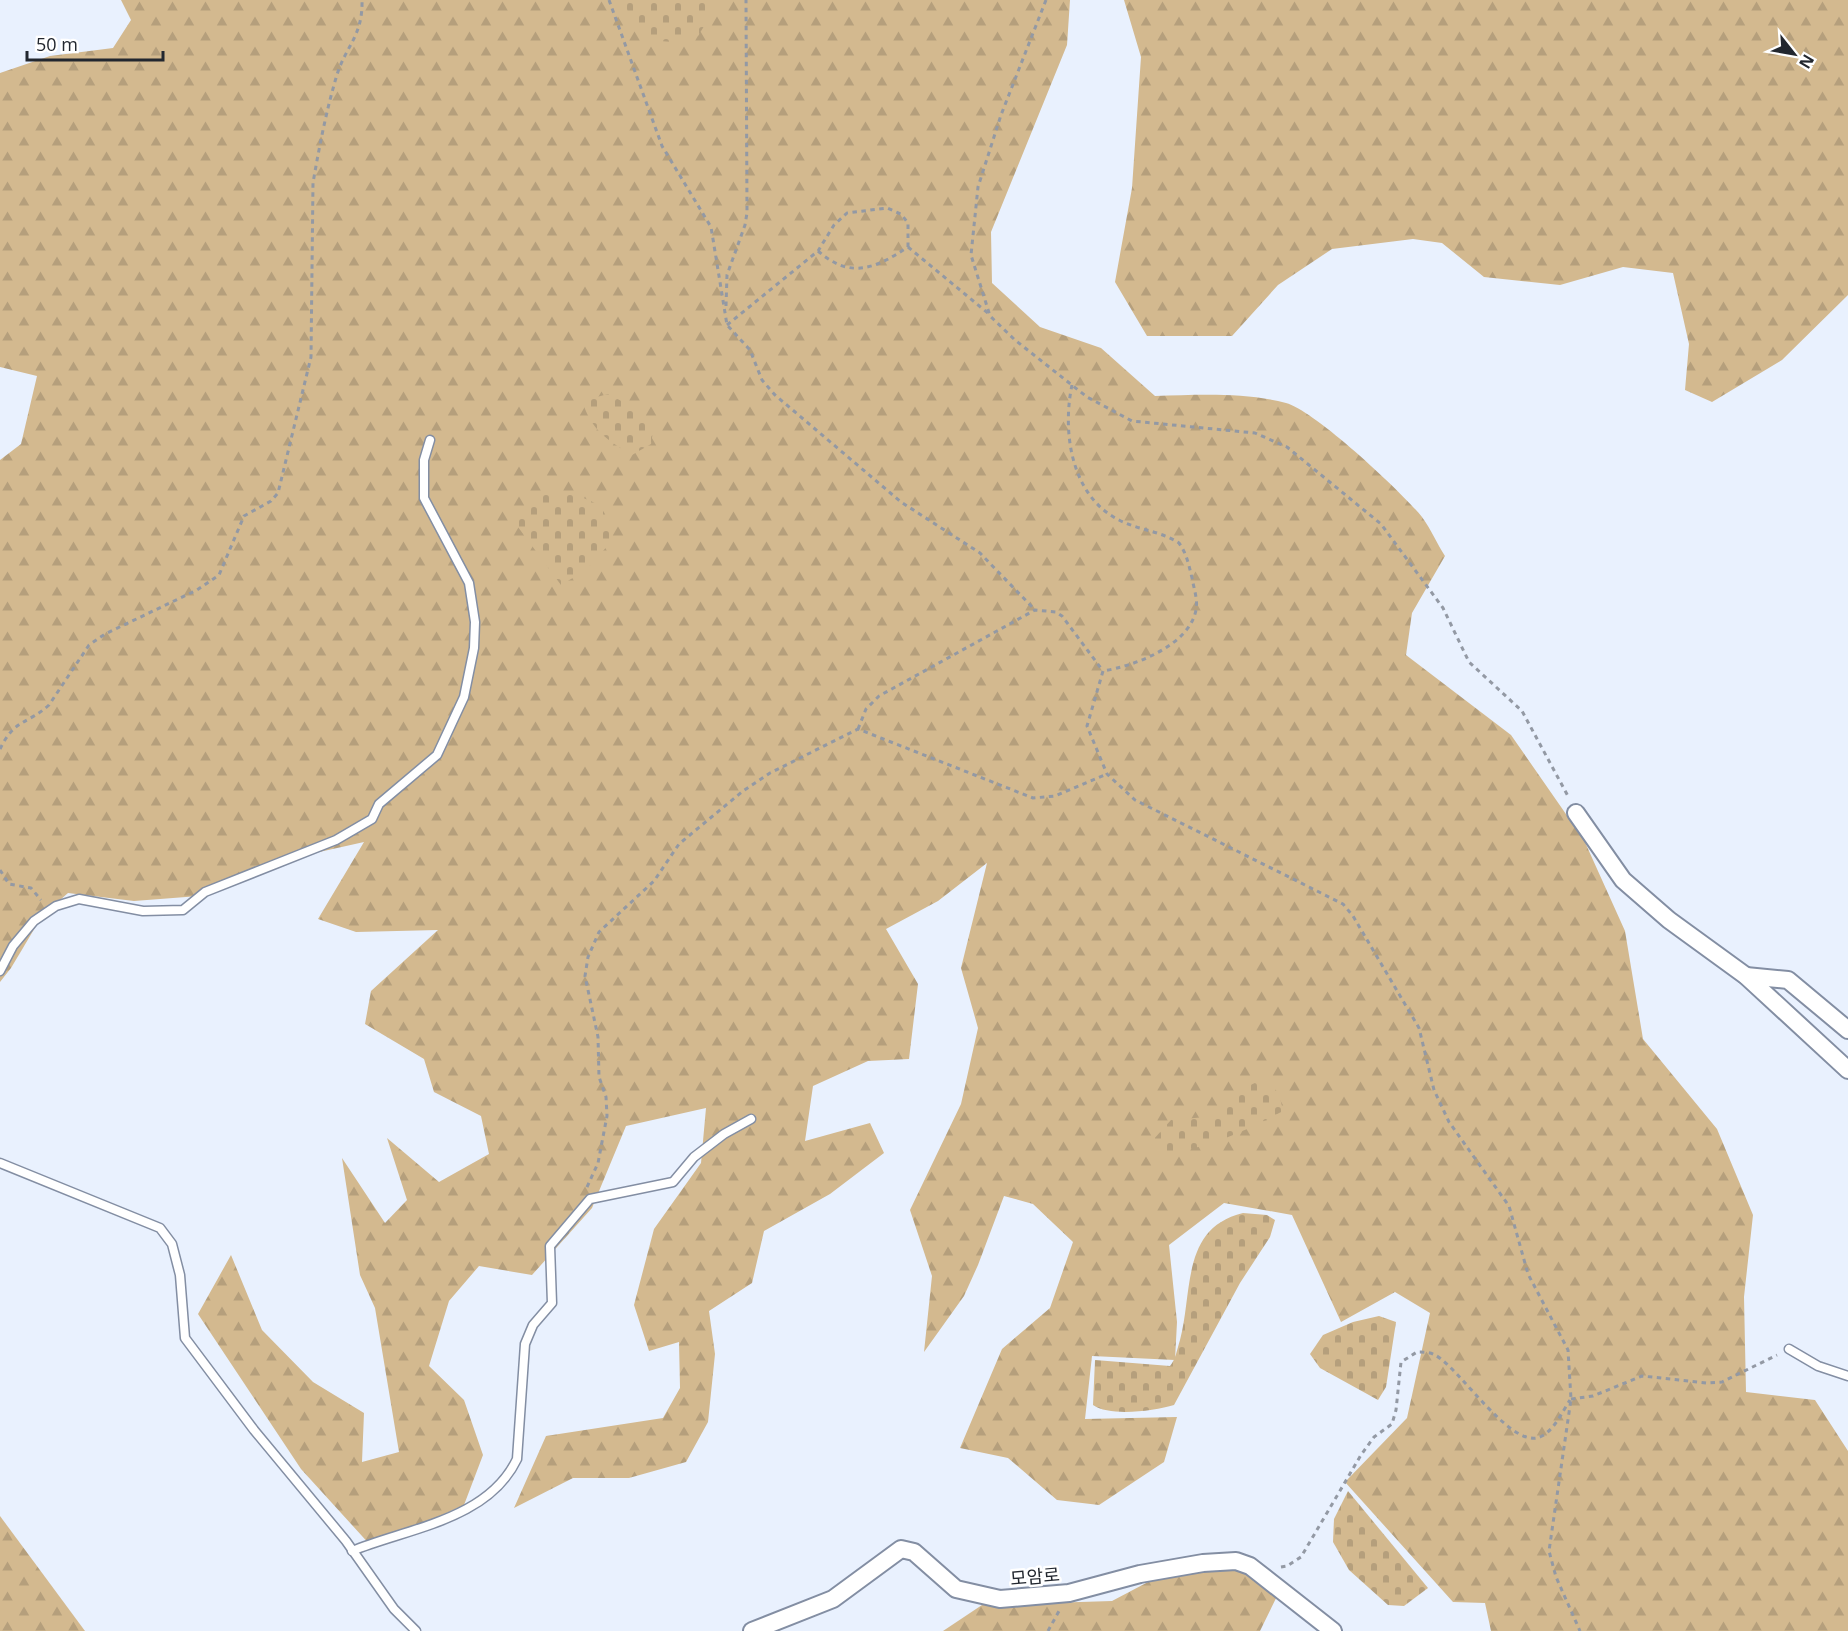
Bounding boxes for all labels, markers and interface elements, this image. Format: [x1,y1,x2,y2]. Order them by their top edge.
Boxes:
scale bar [27,24,164,62]
north arrow [1764,24,1824,84]
text: 50 m [36,32,78,56]
text: N [1794,50,1820,73]
street label: 모암로 [1009,1562,1061,1590]

